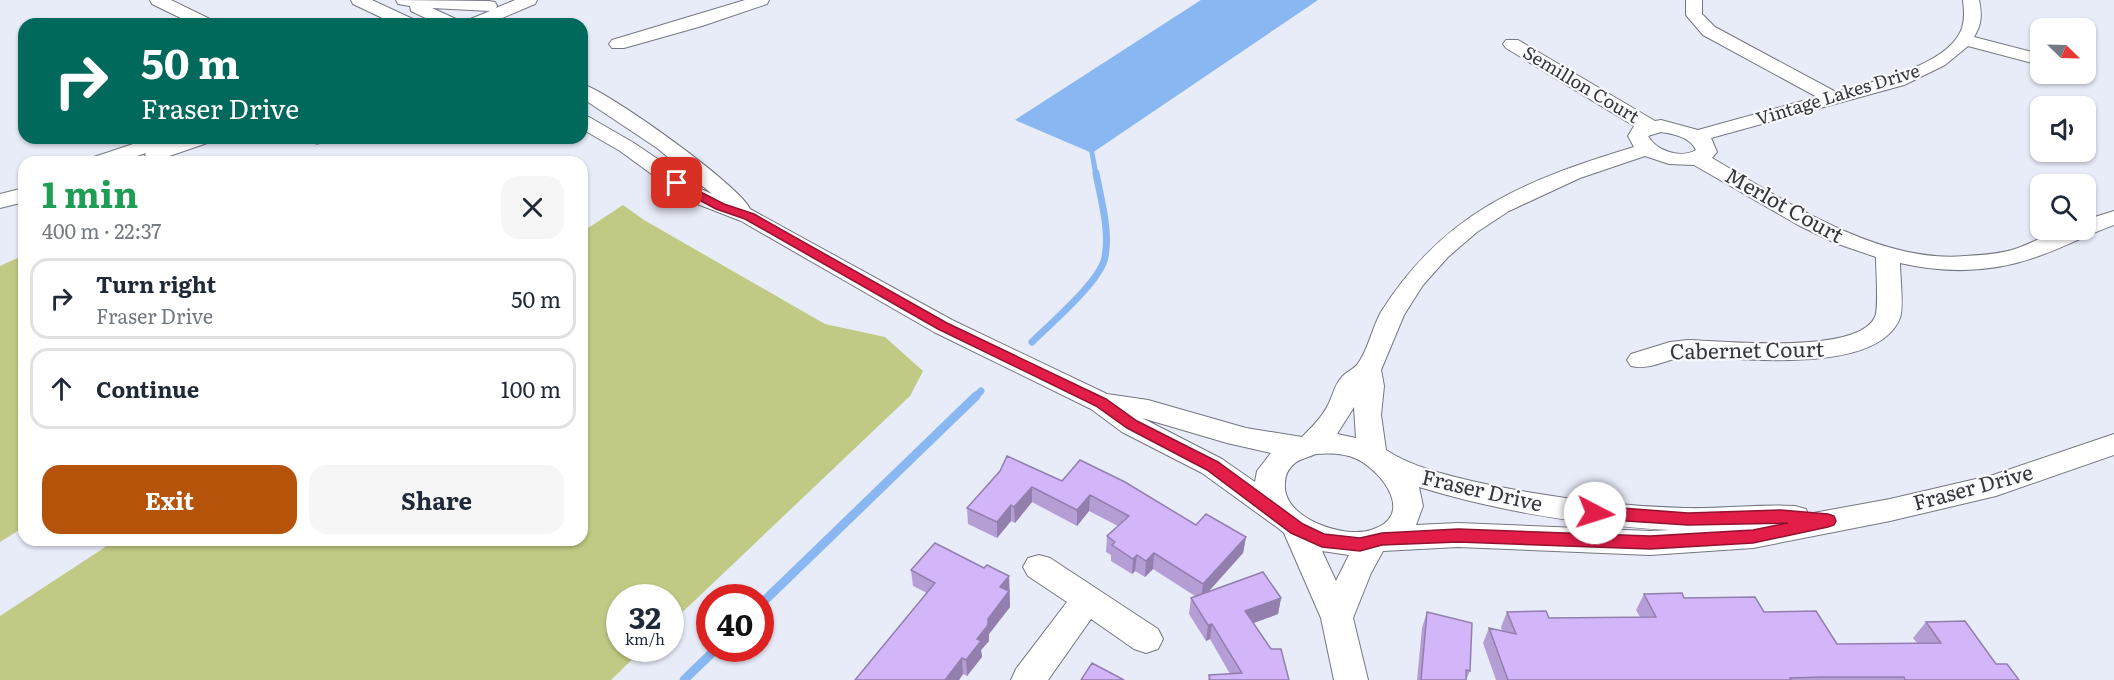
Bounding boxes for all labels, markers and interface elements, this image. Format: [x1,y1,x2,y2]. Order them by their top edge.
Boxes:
north arrow [2030,18,2096,84]
map controls [2030,18,2096,240]
text: 50 m [141,30,240,92]
street label: Semillon Court [1519,38,1646,129]
icon: right [42,42,120,120]
street label: Vintage Lakes Drive [1752,56,1923,131]
text: Fraser Drive [141,87,299,127]
button: sound [2030,96,2096,162]
pin [651,157,702,208]
street label: Merlot Court [1720,159,1850,249]
text: 1 min [42,166,138,219]
icon: arrive [660,166,693,199]
button: search [2030,174,2096,240]
button: close [501,176,564,239]
text: 400 m · 22:37 [42,215,161,245]
text: Turn right [96,267,216,300]
icon: right [45,282,78,315]
text: 50 m [511,282,561,315]
text: Fraser Drive [96,300,213,330]
street label: Cabernet Court [1670,332,1825,365]
icon: ahead [45,372,78,405]
text: Continue [96,372,199,405]
text: 100 m [501,372,561,405]
street label: Fraser Drive [1909,455,2036,516]
street label: Fraser Drive [1419,460,1546,518]
button: Exit [42,465,297,534]
button: Share [309,465,564,534]
position arrow [1563,481,1627,545]
speed limit sign: 40 [696,584,774,662]
text: 32 [629,594,661,638]
text: km/h [625,627,665,650]

